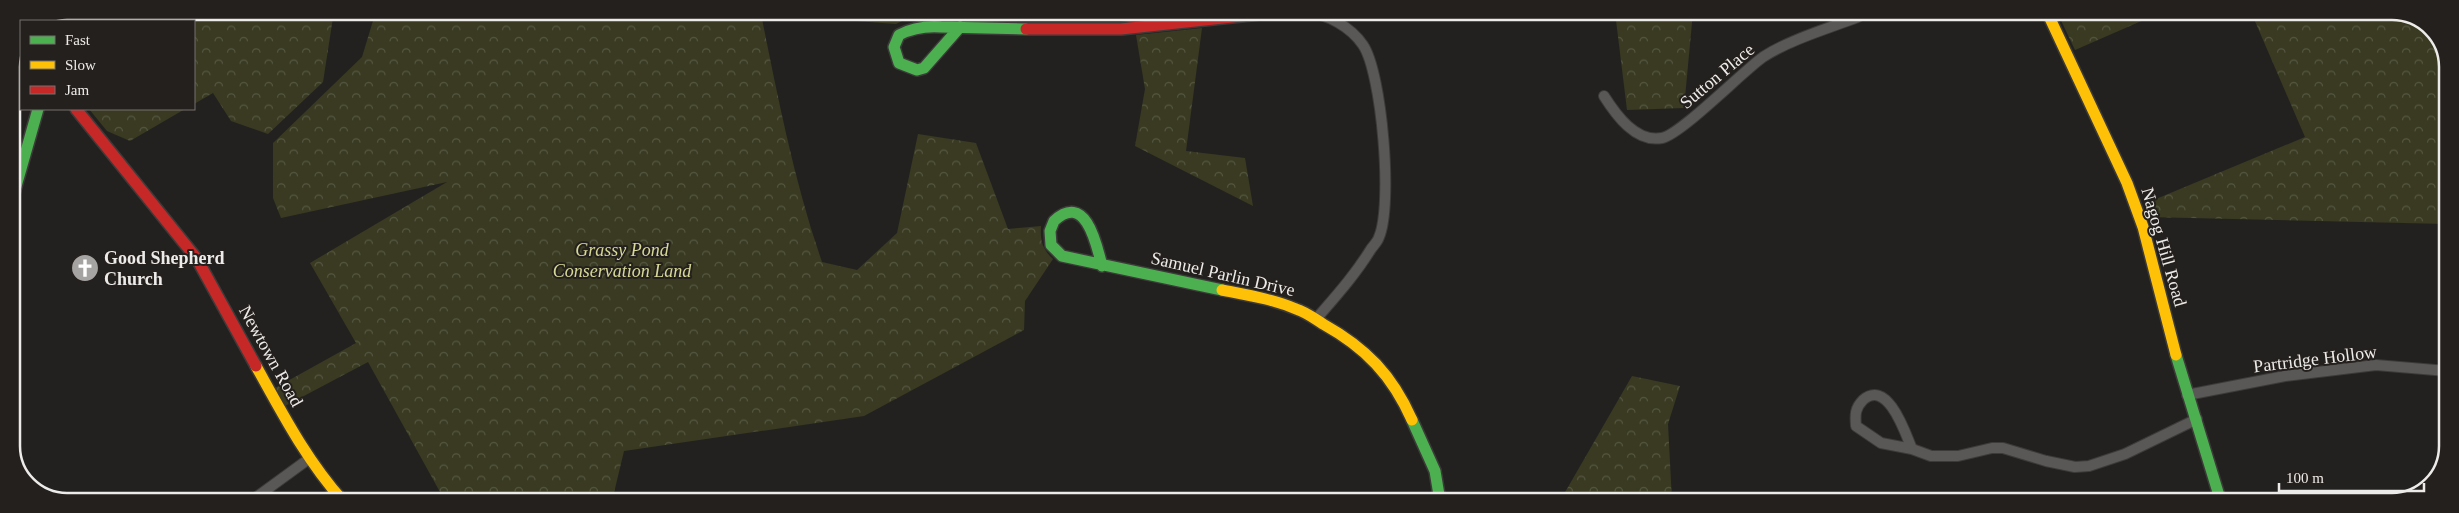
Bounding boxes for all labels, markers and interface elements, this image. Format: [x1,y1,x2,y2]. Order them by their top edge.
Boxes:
legend [20,20,195,110]
text: Fast [65,32,91,48]
street label: Sutton Place [1676,39,1758,113]
text: Slow [65,57,96,73]
text: Jam [65,82,89,98]
street label: Nagog Hill Road [2137,185,2191,309]
park label: Grassy Pond Conservation Land [553,240,692,281]
place label: Good Shepherd Church [104,248,225,289]
street label: Samuel Parlin Drive [1149,248,1297,300]
church icon: Good Shepherd Church [70,253,100,283]
street label: Newtown Road [235,302,307,410]
street label: Partridge Hollow [2252,341,2378,377]
scale bar [2279,460,2424,492]
text: 100 m [2286,470,2324,486]

